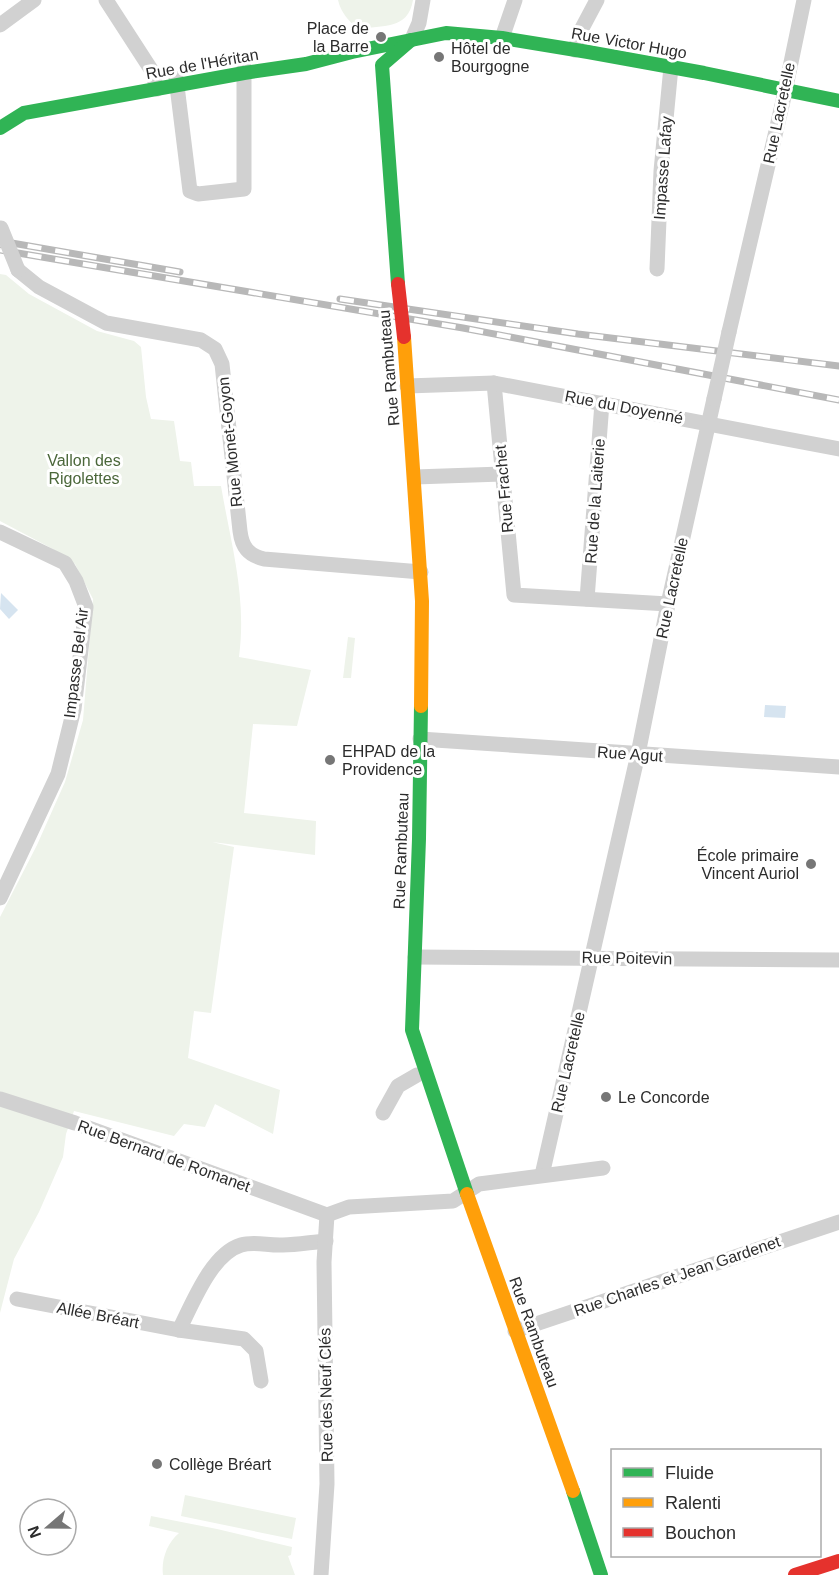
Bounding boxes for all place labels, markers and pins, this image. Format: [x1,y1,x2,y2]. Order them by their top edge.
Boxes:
place label: Place de la Barre [307,20,369,55]
marker: Place de la Barre [374,30,388,44]
place label: Hôtel de Bourgogne [451,40,529,75]
marker: Hôtel de Bourgogne [432,50,446,64]
place label: EHPAD de la Providence [342,743,435,778]
marker: EHPAD de la Providence [323,753,337,767]
place label: École primaire Vincent Auriol [697,846,799,882]
marker: École primaire Vincent Auriol [804,857,818,871]
place label: Le Concorde [618,1089,710,1106]
marker: Le Concorde [599,1090,613,1104]
place label: Collège Bréart [169,1456,272,1473]
marker: Collège Bréart [150,1457,164,1471]

